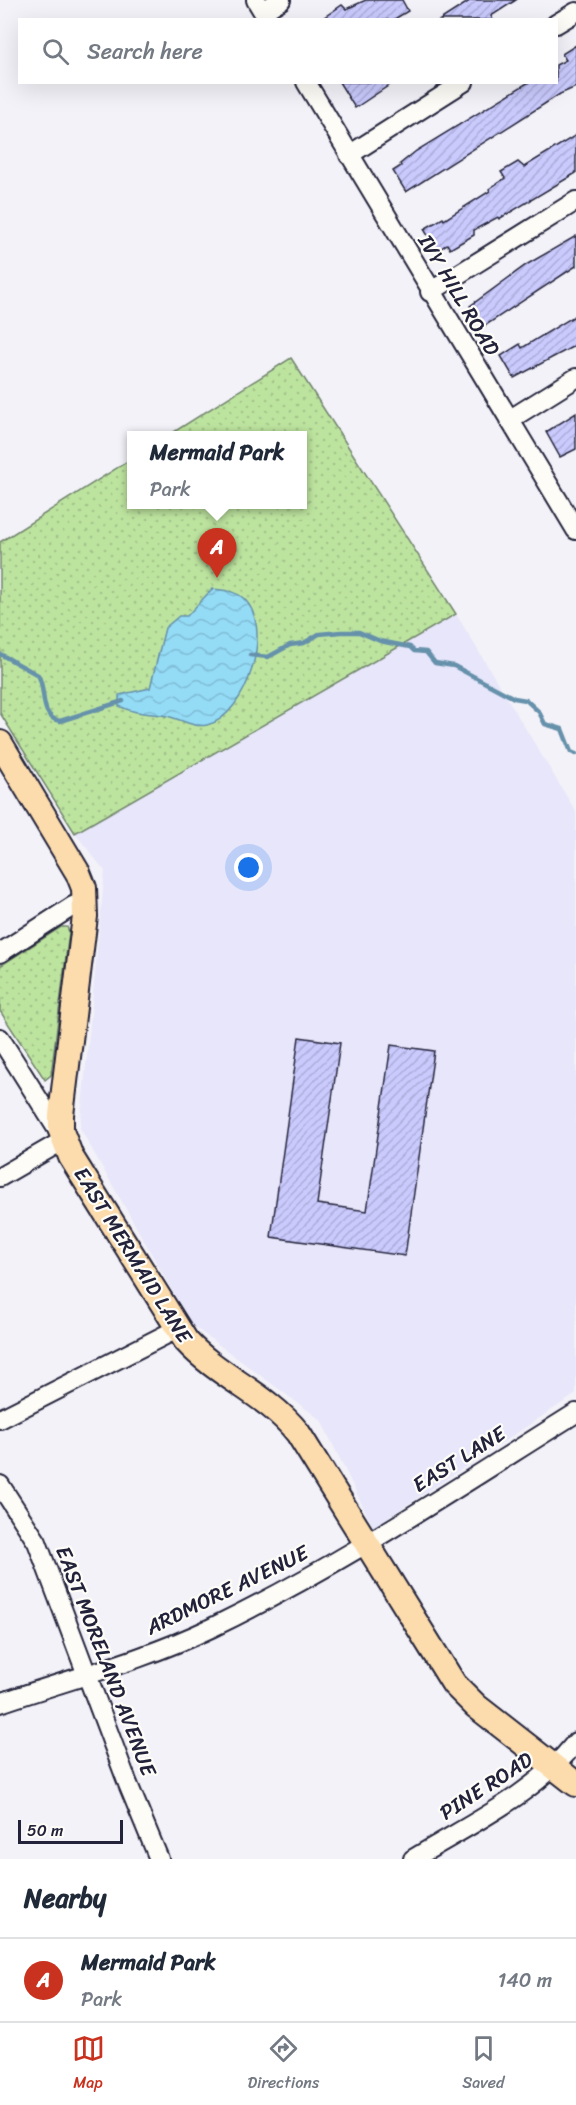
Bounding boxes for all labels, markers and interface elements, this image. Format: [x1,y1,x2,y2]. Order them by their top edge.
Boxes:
search box [18,18,558,84]
text: Search here [87,32,203,71]
icon: search [39,35,72,68]
street label: IVY HILL ROAD [407,226,511,364]
popup [127,431,307,509]
text: Mermaid Park [150,433,284,472]
text: Park [150,472,191,507]
pin: A [198,528,236,578]
your location [234,853,263,882]
street label: EAST MERMAID LANE [63,1159,203,1352]
street label: EAST LANE [405,1414,515,1503]
street label: ARDMORE AVENUE [138,1534,316,1646]
street label: EAST MORELAND AVENUE [45,1540,168,1783]
street label: PINE ROAD [431,1741,541,1831]
text: 50 m [27,1816,63,1845]
scale bar [18,1817,123,1844]
text: Nearby [24,1875,106,1921]
text: Mermaid Park [81,1943,216,1982]
text: A [37,1963,50,1998]
text: 140 m [498,1963,552,1998]
text: Park [81,1982,122,2017]
tab: Map [72,2032,105,2097]
tab: Directions [248,2032,319,2097]
tab: Saved [462,2032,504,2097]

